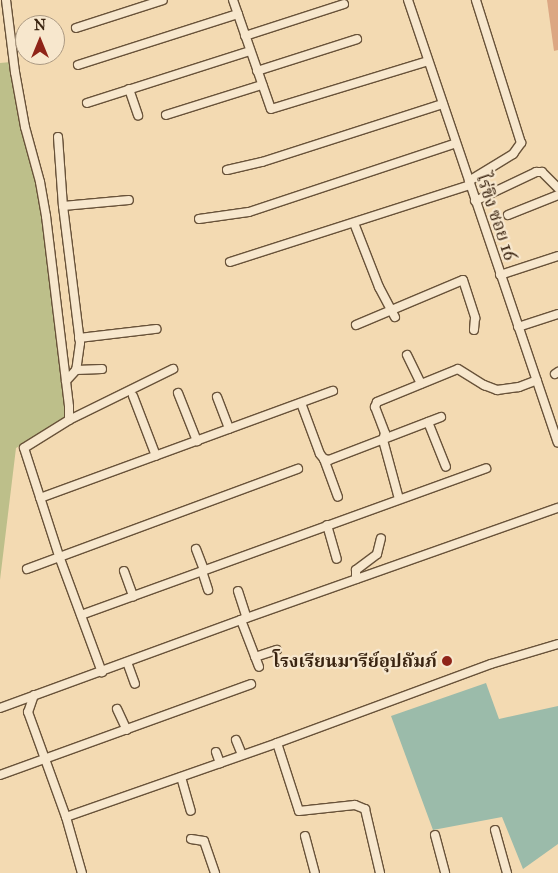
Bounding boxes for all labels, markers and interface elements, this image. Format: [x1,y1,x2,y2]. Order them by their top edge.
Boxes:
north arrow [15,15,65,65]
text: N [34,17,46,34]
street label: ไร่ขิง ซอย 16 [471,171,521,263]
place label: โรงเรียนมารีย์อุปถัมภ์ [273,650,437,672]
marker: โรงเรียนมารีย์อุปถัมภ์ [441,655,453,667]

